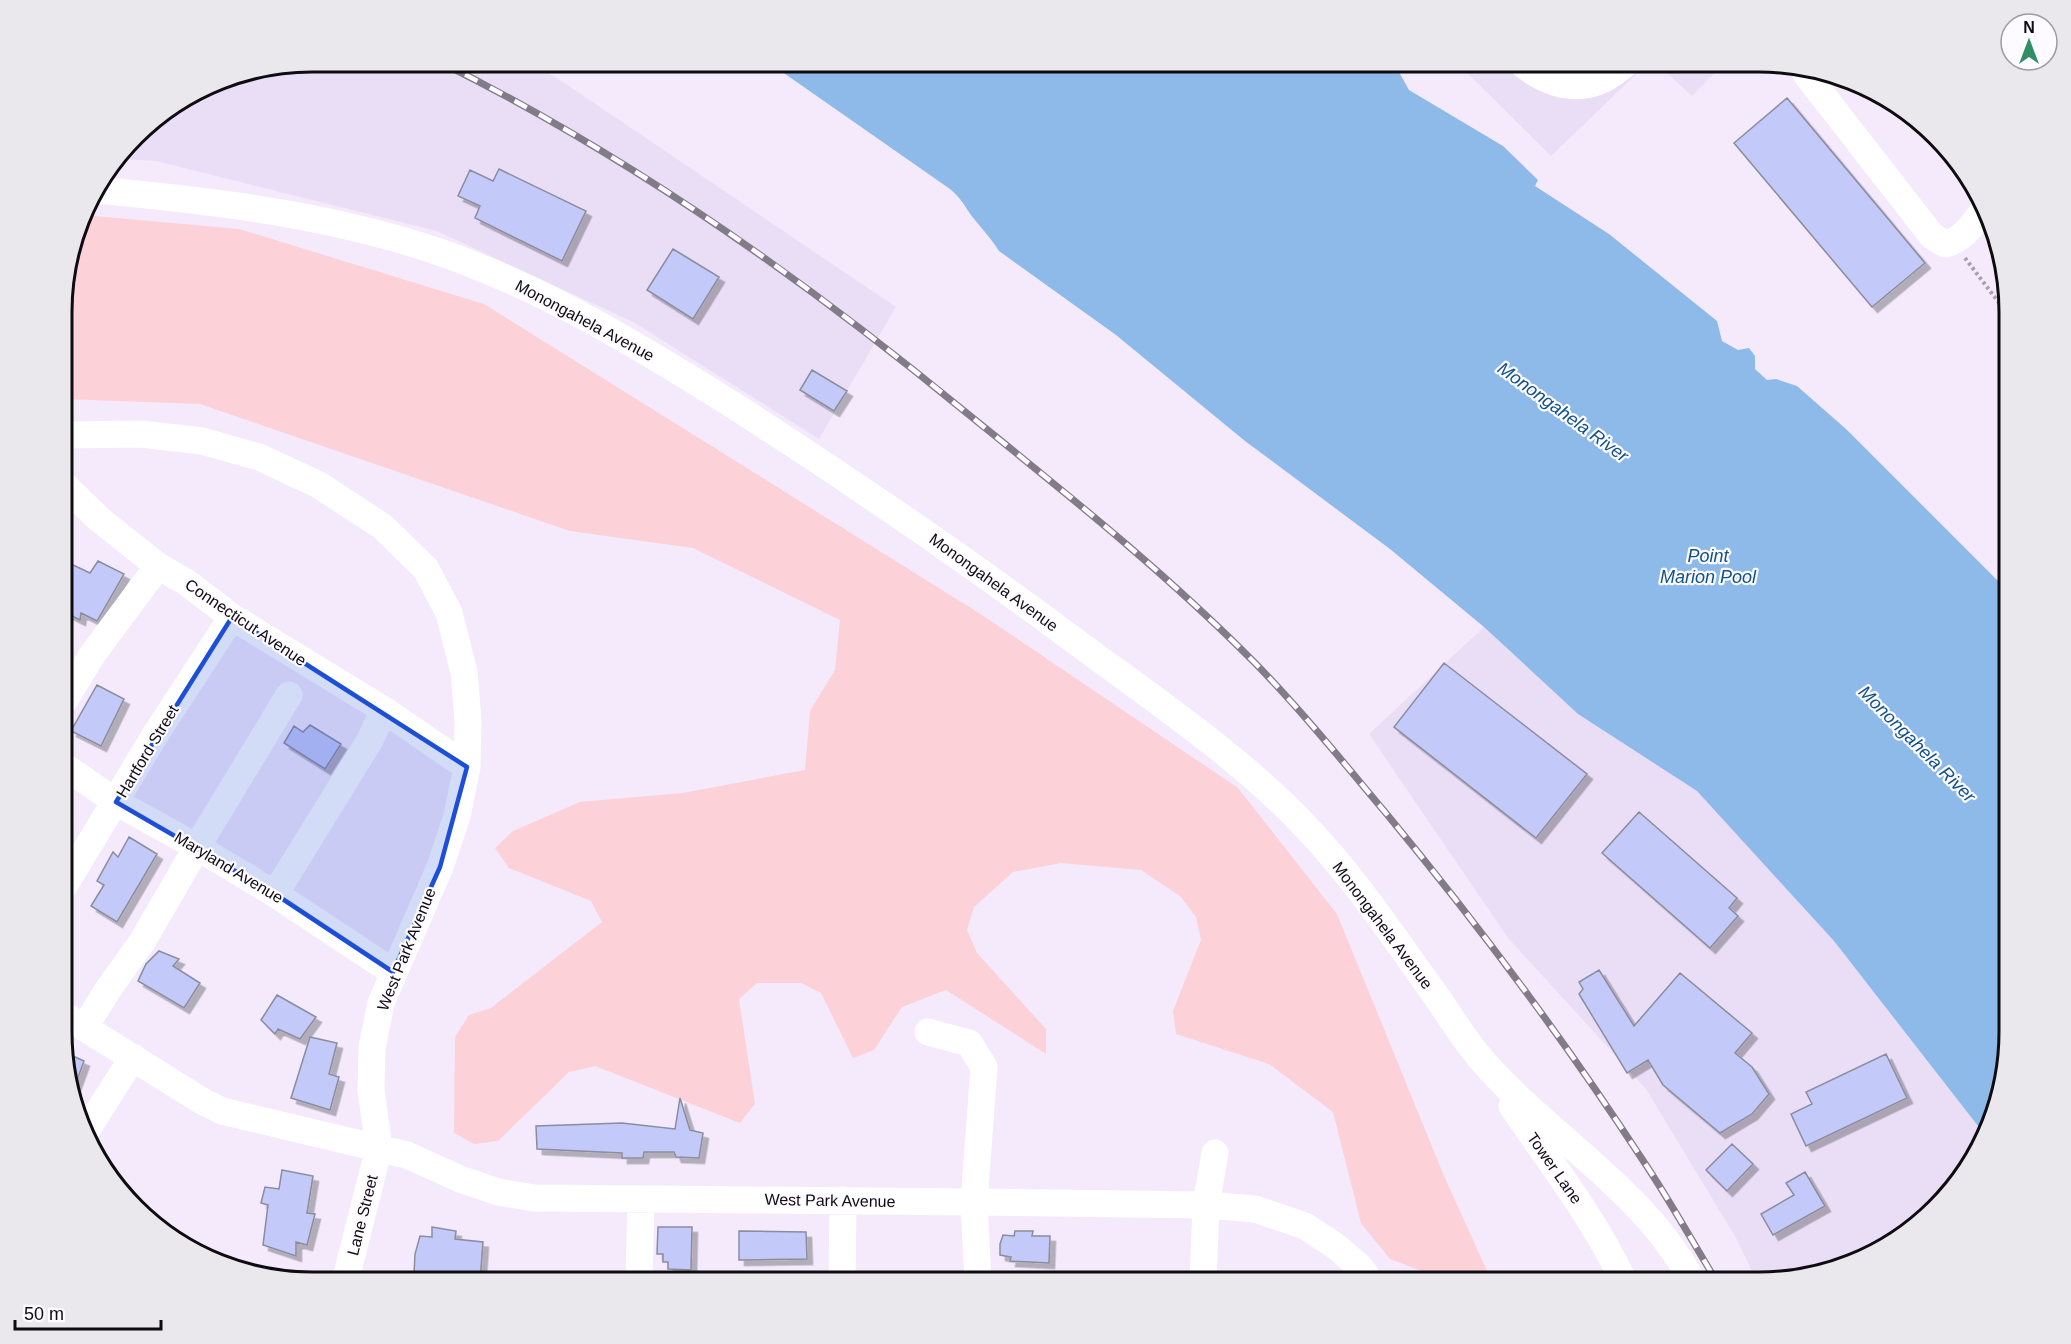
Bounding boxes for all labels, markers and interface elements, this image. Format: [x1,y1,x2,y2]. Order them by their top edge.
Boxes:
north arrow [1999,12,2059,72]
text: N [2023,19,2035,36]
street label: Monongahela Avenue [513,277,657,364]
water label: Monongahela River [1494,358,1633,467]
street label: Monongahela Avenue [926,530,1061,635]
water label: Point Marion Pool [1660,546,1757,587]
street label: Connecticut Avenue [182,576,309,669]
water label: Monongahela River [1855,682,1980,807]
street label: Hartford Street [113,701,182,801]
street label: Maryland Avenue [172,828,286,907]
street label: Monongahela Avenue [1329,858,1436,992]
street label: West Park Avenue [374,885,439,1013]
street label: Tower Lane [1524,1130,1585,1207]
street label: Lane Street [344,1172,381,1257]
street label: West Park Avenue [764,1191,896,1210]
scale bar [15,1293,160,1331]
text: 50 m [24,1304,64,1324]

